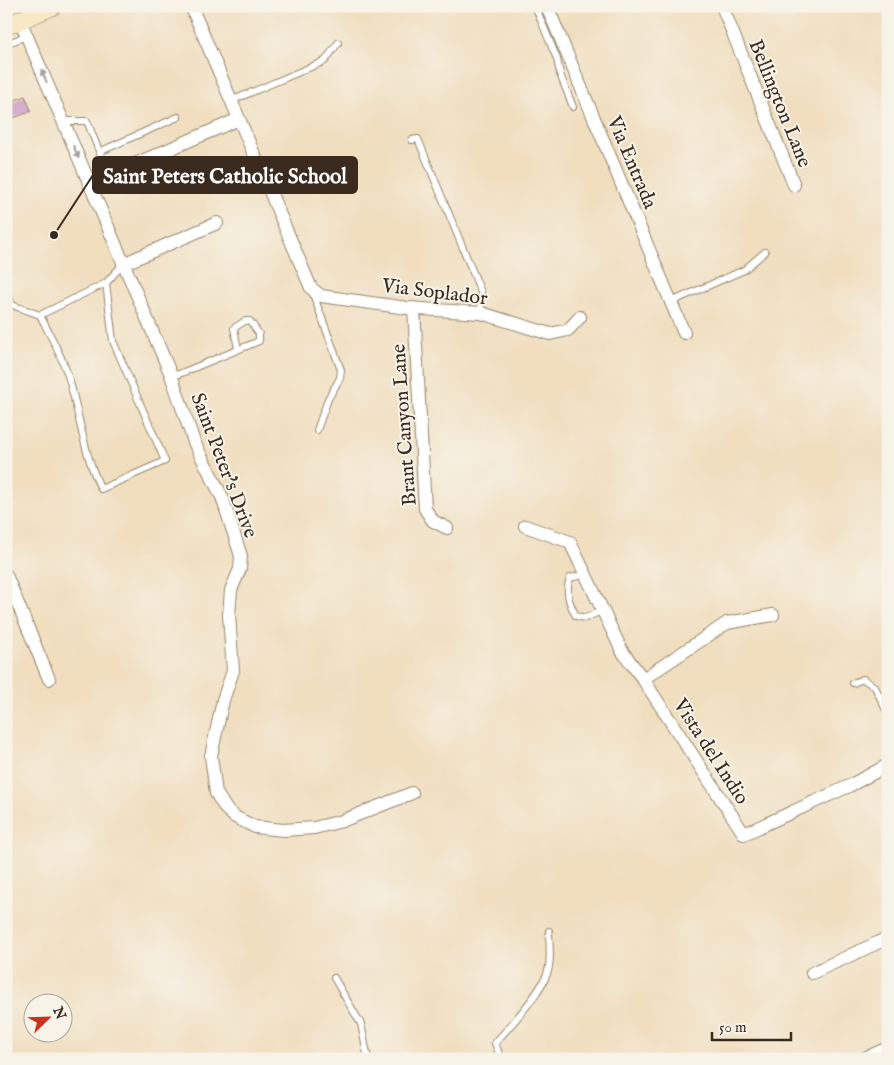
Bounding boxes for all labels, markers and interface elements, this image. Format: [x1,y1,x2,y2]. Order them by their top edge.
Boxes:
street label: Bellington Lane [743,36,817,171]
one-way arrow [39,69,47,83]
street label: Via Entrada [601,112,662,213]
one-way arrow [73,145,80,160]
callout: Saint Peters Catholic School [93,157,357,193]
text: Saint Peters Catholic School [103,164,348,191]
street label: Via Soplador [380,273,490,311]
street label: Brant Canyon Lane [386,343,423,507]
street label: Saint Peter's Drive [184,390,263,542]
street label: Vista del Indio [667,693,754,810]
north arrow [22,992,72,1042]
text: N [48,1003,70,1022]
scale bar [712,1010,790,1042]
text: 50 m [719,1018,747,1037]

